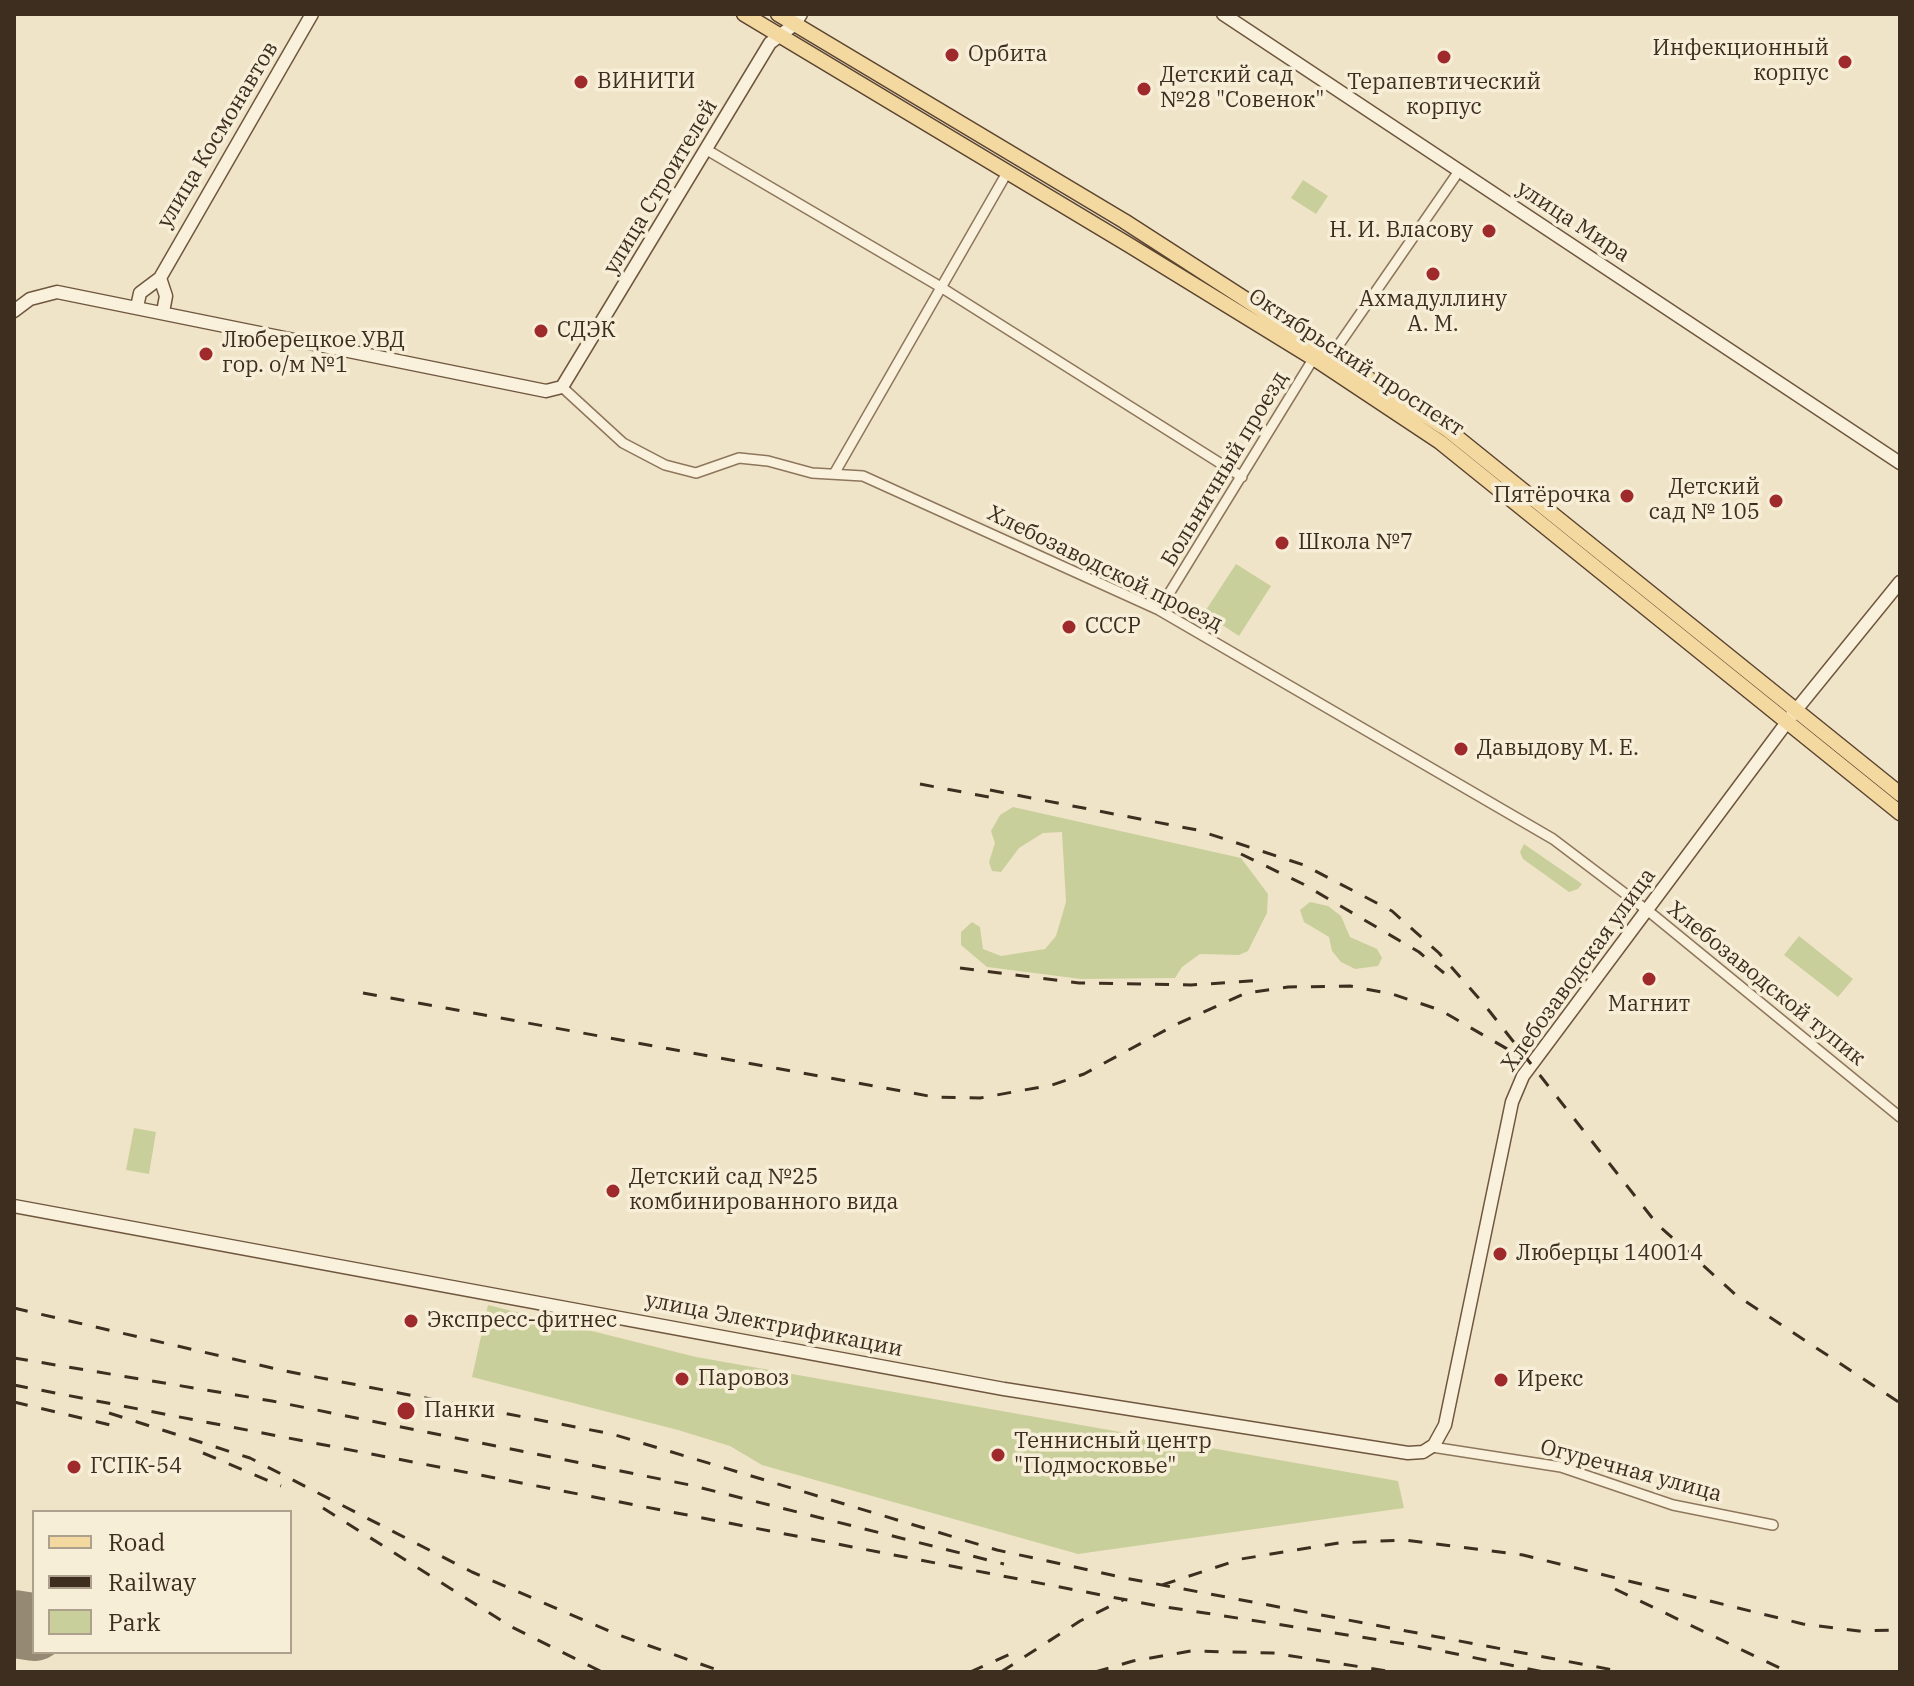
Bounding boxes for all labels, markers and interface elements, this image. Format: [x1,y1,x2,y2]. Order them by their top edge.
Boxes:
place label: Инфекционный корпус [1653,36,1829,88]
street label: улица Космонавтов [152,37,284,233]
place label: Орбита [968,42,1047,68]
marker: Орбита [943,46,961,64]
marker: Терапевтический корпус [1435,48,1453,66]
marker: Инфекционный корпус [1836,53,1854,71]
place label: Детский сад №28 "Совенок" [1160,63,1324,114]
place label: ВИНИТИ [597,69,695,95]
place label: Терапевтический корпус [1347,70,1541,122]
marker: ВИНИТИ [572,73,590,91]
marker: Детский сад №28 "Совенок" [1135,80,1153,98]
street label: улица Строителей [598,95,724,279]
street label: улица Мира [1511,176,1635,268]
place label: Н. И. Власову [1329,218,1473,244]
marker: Н. И. Власову [1480,222,1498,240]
marker: Ахмадуллину А. М. [1424,265,1442,283]
street label: Октябрьский проспект [1243,283,1469,443]
place label: Ахмадуллину А. М. [1359,287,1507,338]
place label: СДЭК [557,318,616,344]
marker: СДЭК [532,322,550,340]
place label: Люберецкое УВД гор. о/м №1 [222,328,405,380]
marker: Люберецкое УВД гор. о/м №1 [197,345,215,363]
street label: Больничный проезд [1156,367,1294,571]
place label: Детский сад № 105 [1649,475,1760,526]
place label: Пятёрочка [1493,483,1611,509]
marker: Пятёрочка [1618,487,1636,505]
marker: Детский сад № 105 [1767,492,1785,510]
street label: Хлебозаводской проезд [983,500,1227,638]
place label: Школа №7 [1298,530,1413,556]
marker: Школа №7 [1273,534,1291,552]
place label: СССР [1085,614,1141,640]
marker: СССР [1060,618,1078,636]
place label: Давыдову М. Е. [1477,736,1639,762]
marker: Давыдову М. Е. [1452,740,1470,758]
street label: Хлебозаводская улица [1496,863,1662,1077]
street label: Хлебозаводской тупик [1662,896,1870,1072]
marker: Магнит [1640,970,1658,988]
place label: Магнит [1608,992,1690,1018]
place label: Детский сад №25 комбинированного вида [629,1165,898,1216]
marker: Детский сад №25 комбинированного вида [604,1182,622,1200]
place label: Люберцы 140014 [1516,1241,1703,1267]
marker: Люберцы 140014 [1491,1245,1509,1263]
street label: улица Электрификации [643,1287,905,1363]
place label: Экспресс-фитнес [427,1308,617,1334]
marker: Экспресс-фитнес [402,1312,420,1330]
place label: Паровоз [698,1366,789,1392]
place label: Ирекс [1517,1367,1584,1393]
marker: Паровоз [673,1370,691,1388]
marker: Ирекс [1492,1371,1510,1389]
place label: Панки [424,1398,495,1424]
marker: Панки [395,1400,417,1422]
place label: Теннисный центр "Подмосковье" [1014,1429,1212,1480]
street label: Огуречная улица [1537,1434,1725,1508]
marker: Теннисный центр "Подмосковье" [989,1446,1007,1464]
place label: ГСПК-54 [90,1454,182,1480]
marker: ГСПК-54 [65,1458,83,1476]
legend [32,1510,292,1654]
text: Road [108,1526,165,1558]
text: Railway [108,1566,196,1598]
text: Park [108,1606,160,1638]

